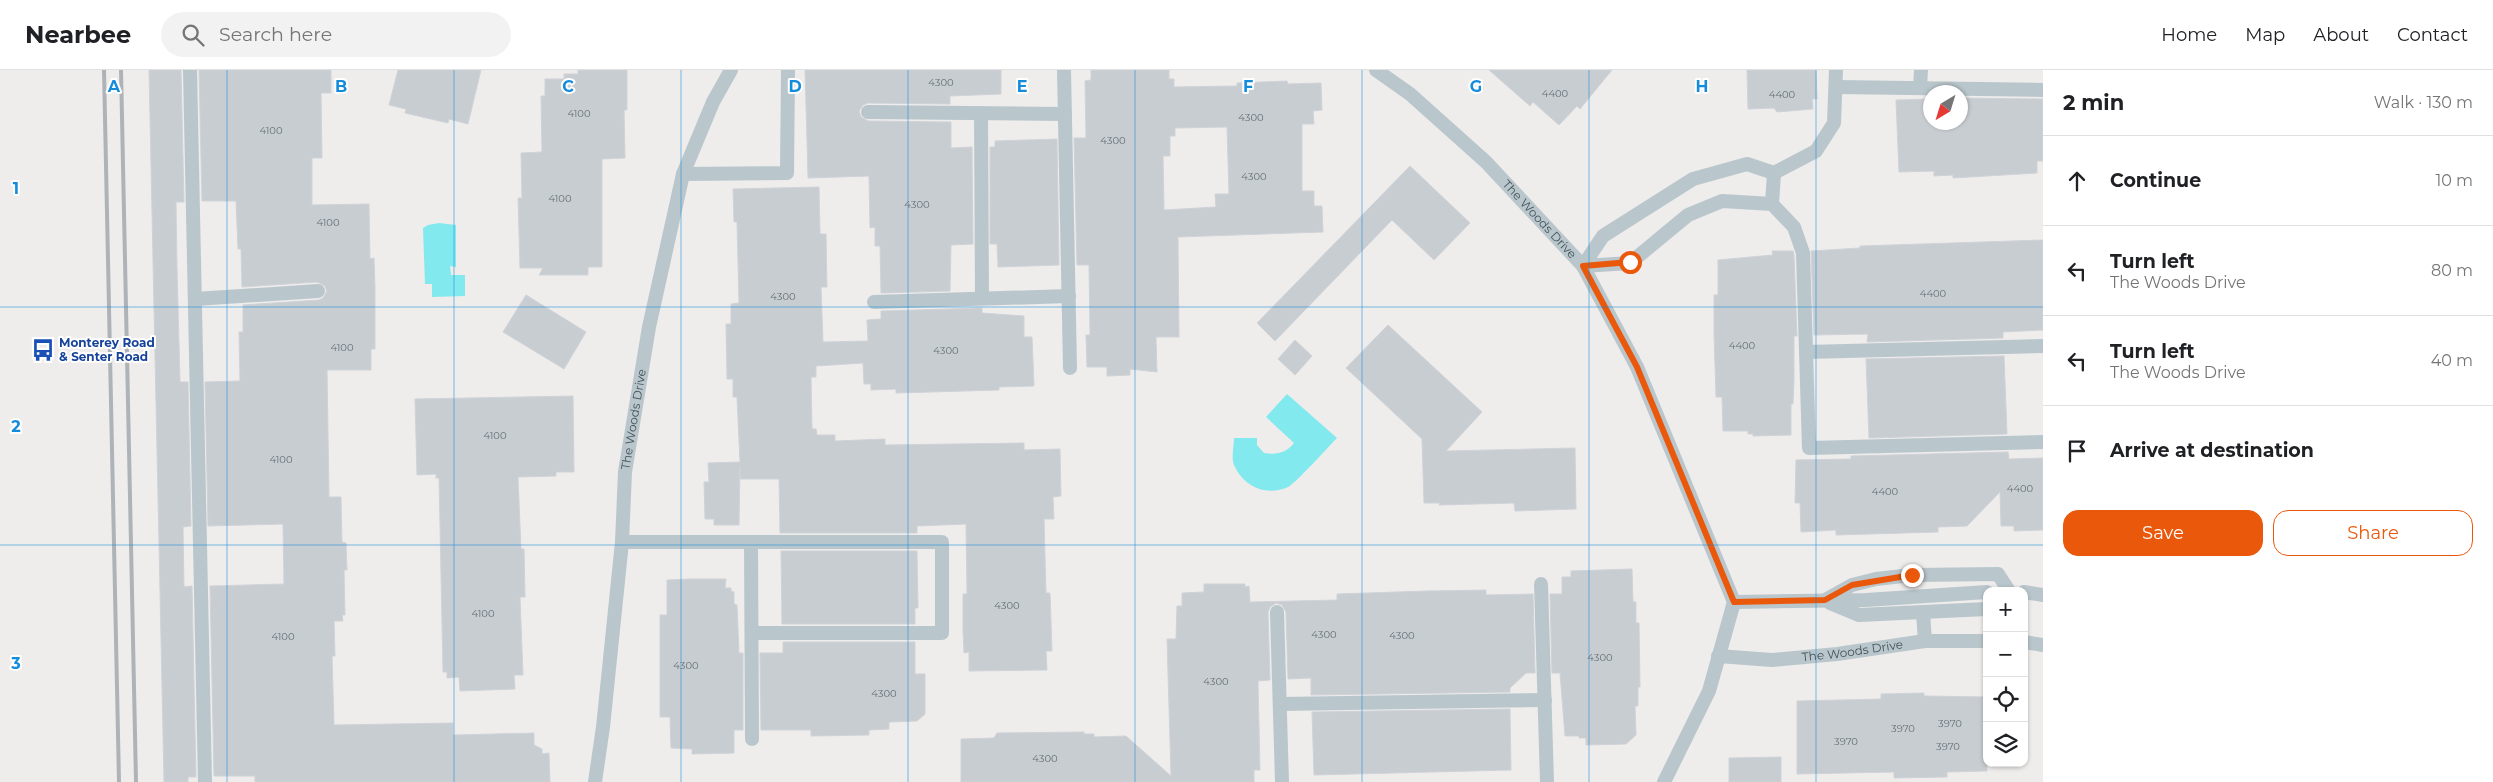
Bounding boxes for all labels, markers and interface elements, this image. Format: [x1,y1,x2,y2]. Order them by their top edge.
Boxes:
search box [161,12,511,57]
text: Nearbee [25,20,131,49]
icon: search [179,21,207,49]
text: Search here [219,23,332,46]
text: Home [2161,24,2217,46]
text: Map [2245,24,2285,46]
text: About [2313,24,2369,46]
text: Contact [2397,24,2468,46]
house number: 4300 [928,76,954,89]
text: A [107,77,121,96]
text: B [335,77,347,96]
text: C [562,77,574,96]
text: D [788,77,802,96]
text: E [1017,77,1027,96]
text: F [1243,77,1253,96]
text: G [1470,77,1482,96]
text: H [1696,77,1708,96]
north arrow [1923,85,1968,130]
house number: 4400 [1542,87,1569,100]
house number: 4400 [1769,88,1796,101]
text: 2 min [2063,90,2124,115]
text: Walk · 130 m [2374,93,2473,112]
house number: 4100 [567,107,591,120]
house number: 4300 [1238,111,1264,124]
house number: 4100 [259,124,283,137]
house number: 4300 [1100,134,1126,147]
icon: ahead [2063,167,2091,195]
text: Continue [2110,169,2201,192]
house number: 4300 [1241,170,1267,183]
text: 10 m [2435,171,2473,190]
street label: The Woods Drive [1500,177,1580,261]
text: 1 [13,179,19,198]
house number: 4100 [548,192,572,205]
house number: 4300 [904,198,930,211]
house number: 4100 [316,216,340,229]
text: Turn left [2110,250,2195,273]
route start [1619,251,1642,274]
icon: left [2063,257,2091,285]
text: 80 m [2431,261,2473,280]
text: The Woods Drive [2110,273,2246,292]
house number: 4400 [1920,287,1947,300]
house number: 4300 [770,290,796,303]
place label: Monterey Road & Senter Road [59,335,155,364]
bus stop icon: Monterey Road & Senter Road [30,337,56,363]
house number: 4400 [1729,339,1756,352]
text: Turn left [2110,340,2195,363]
house number: 4100 [330,341,354,354]
house number: 4300 [933,344,959,357]
icon: left [2063,347,2091,375]
text: 40 m [2431,351,2473,370]
text: The Woods Drive [2110,363,2246,382]
street label: The Woods Drive [618,368,649,471]
text: 2 [11,417,21,436]
house number: 4100 [483,429,507,442]
icon: arrive [2063,437,2091,465]
text: Arrive at destination [2110,439,2314,462]
house number: 4100 [269,453,293,466]
house number: 4400 [2007,482,2034,495]
house number: 4400 [1872,485,1899,498]
button: Save [2063,510,2263,556]
button: Share [2273,510,2473,556]
route end [1901,564,1924,587]
map controls [1983,587,2028,767]
button: + [1983,587,2028,632]
house number: 4300 [994,599,1020,612]
house number: 4100 [471,607,495,620]
house number: 4300 [1311,628,1337,641]
house number: 4300 [1389,629,1415,642]
house number: 4100 [271,630,295,643]
button: − [1983,632,2028,677]
street label: The Woods Drive [1801,636,1904,664]
house number: 4300 [1587,651,1613,664]
text: 3 [10,654,21,673]
house number: 4300 [673,659,699,672]
house number: 4300 [1203,675,1229,688]
button: locate [1983,677,2028,722]
house number: 4300 [871,687,897,700]
house number: 3970 [1938,717,1962,730]
house number: 3970 [1891,722,1915,735]
button: layers [1983,722,2028,767]
house number: 3970 [1834,735,1858,748]
house number: 3970 [1936,740,1960,753]
house number: 4300 [1032,752,1058,765]

